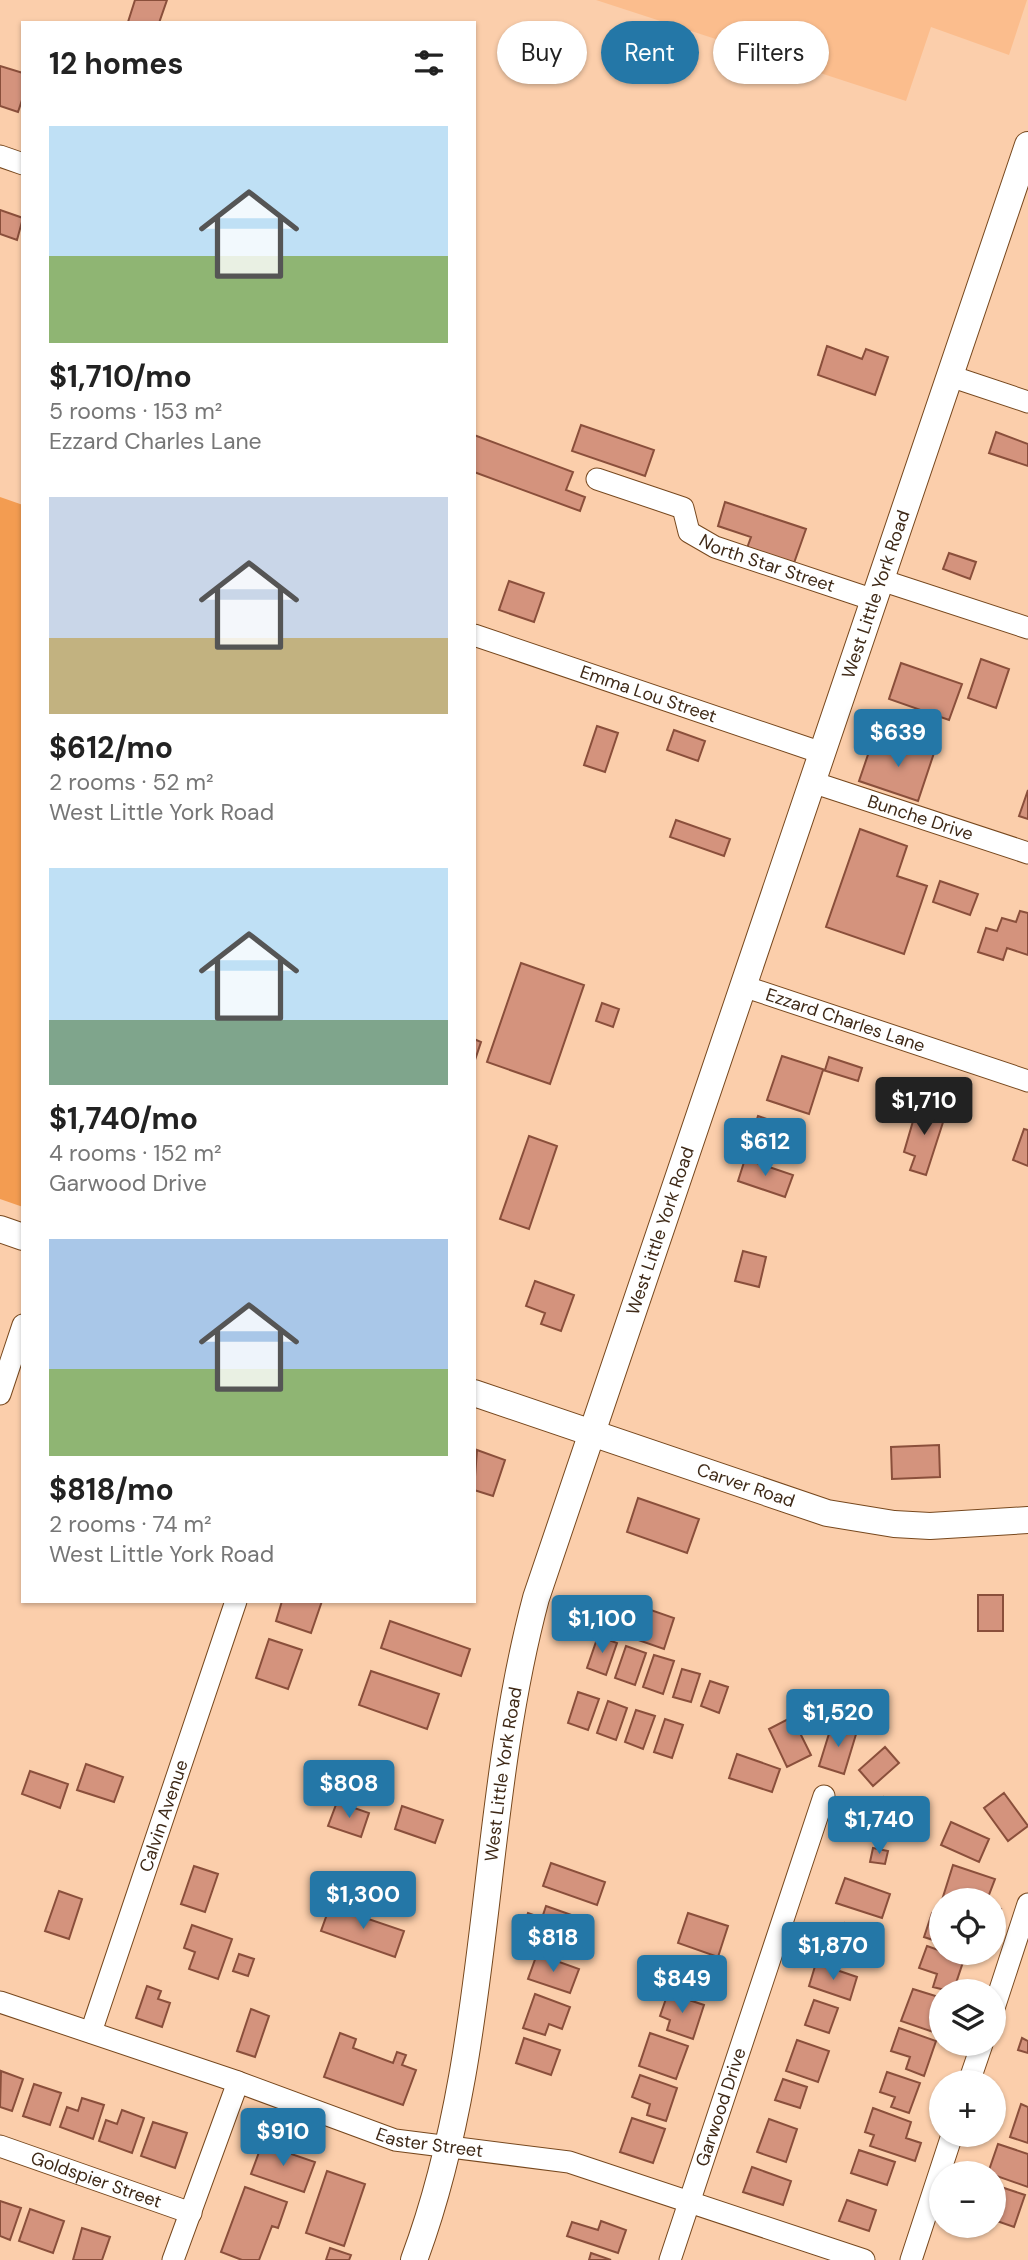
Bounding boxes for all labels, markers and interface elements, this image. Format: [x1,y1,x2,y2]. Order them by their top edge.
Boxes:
chip: Buy [497,21,587,84]
chip: Rent [601,21,699,84]
chip: Filters [713,21,829,84]
text: 12 homes [49,44,183,83]
icon: filters [410,44,448,82]
icon: home [186,171,312,297]
text: $1,710/mo [49,357,192,396]
text: 5 rooms · 153 m² [49,396,222,426]
text: Ezzard Charles Lane [49,426,262,456]
street label: West Little York Road [836,507,915,682]
street label: North Star Street [695,528,838,598]
icon: home [186,542,312,668]
street label: Emma Lou Street [577,660,720,728]
pin: $639 [857,710,939,769]
text: $639 [870,717,926,747]
text: $612/mo [49,728,173,767]
text: 2 rooms · 52 m² [49,767,214,797]
street label: Bunche Drive [864,789,976,846]
text: West Little York Road [49,797,274,827]
icon: home [186,913,312,1039]
street label: Ezzard Charles Lane [763,982,928,1058]
pin: $1,710 [867,1078,981,1137]
text: $1,710 [891,1085,957,1115]
text: $1,740/mo [49,1099,198,1138]
pin: $612 [724,1118,806,1178]
text: $612 [740,1126,790,1156]
text: 4 rooms · 152 m² [49,1138,222,1168]
street label: West Little York Road [621,1144,700,1318]
text: Garwood Drive [49,1168,207,1198]
icon: home [186,1284,312,1410]
street label: Carver Road [694,1458,798,1513]
text: $818/mo [49,1470,174,1509]
text: 2 rooms · 74 m² [49,1509,212,1539]
text: West Little York Road [49,1539,274,1569]
pin: $1,100 [545,1596,659,1655]
text: $1,100 [568,1603,636,1633]
street label: West Little York Road [479,1685,528,1863]
pin: $1,520 [781,1690,895,1749]
text: $1,520 [802,1697,874,1727]
street label: Calvin Avenue [134,1757,194,1875]
pin: $808 [308,1760,390,1820]
text: $808 [319,1768,379,1798]
pin: $1,740 [822,1797,936,1856]
text: $1,740 [844,1804,914,1834]
pin: $1,300 [306,1871,420,1931]
text: $1,300 [326,1879,400,1909]
map controls [929,1888,1006,2238]
button: locate [929,1888,1006,1965]
pin: $818 [512,1914,594,1974]
text: $818 [528,1922,578,1952]
pin: $1,870 [776,1923,890,1982]
text: $1,870 [798,1930,868,1960]
pin: $849 [641,1955,723,2015]
text: $849 [653,1963,711,1993]
button: layers [929,1979,1006,2056]
street label: Garwood Drive [690,2045,752,2170]
button: + [929,2070,1006,2147]
pin: $910 [242,2108,324,2168]
text: $910 [257,2116,309,2146]
street label: Easter Street [373,2122,484,2163]
street label: Goldspier Street [28,2146,165,2214]
button: − [929,2161,1006,2238]

